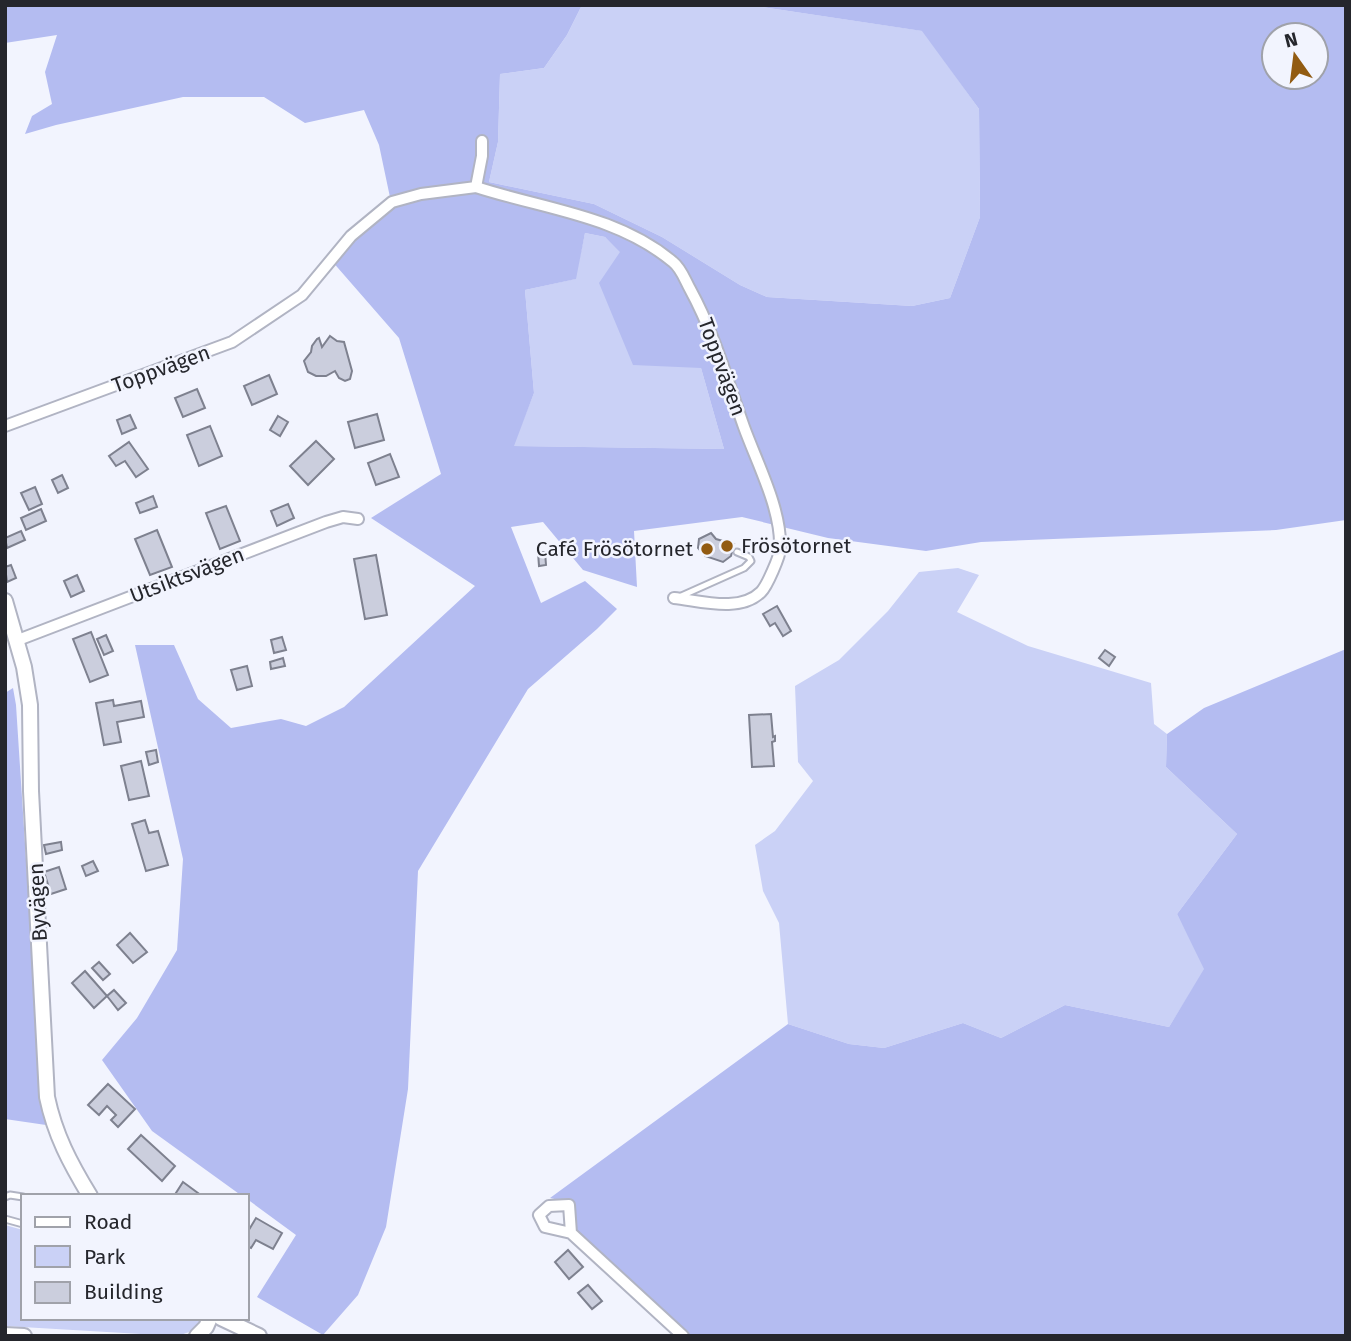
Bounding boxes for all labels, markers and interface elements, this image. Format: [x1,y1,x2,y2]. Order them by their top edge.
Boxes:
north arrow [1260,21,1330,91]
text: N [1282,27,1300,53]
street label: Toppvägen [692,314,752,420]
street label: Toppvägen [108,339,214,399]
place label: Frösötornet [741,533,852,559]
place label: Café Frösötornet [536,536,693,562]
marker: Frösötornet [719,538,735,554]
street label: Utsiktsvägen [126,541,248,609]
marker: Café Frösötornet [699,541,715,557]
street label: Byvägen [23,862,53,942]
legend [21,1194,248,1320]
text: Road [84,1209,132,1235]
text: Park [84,1244,126,1270]
text: Building [84,1279,163,1305]

